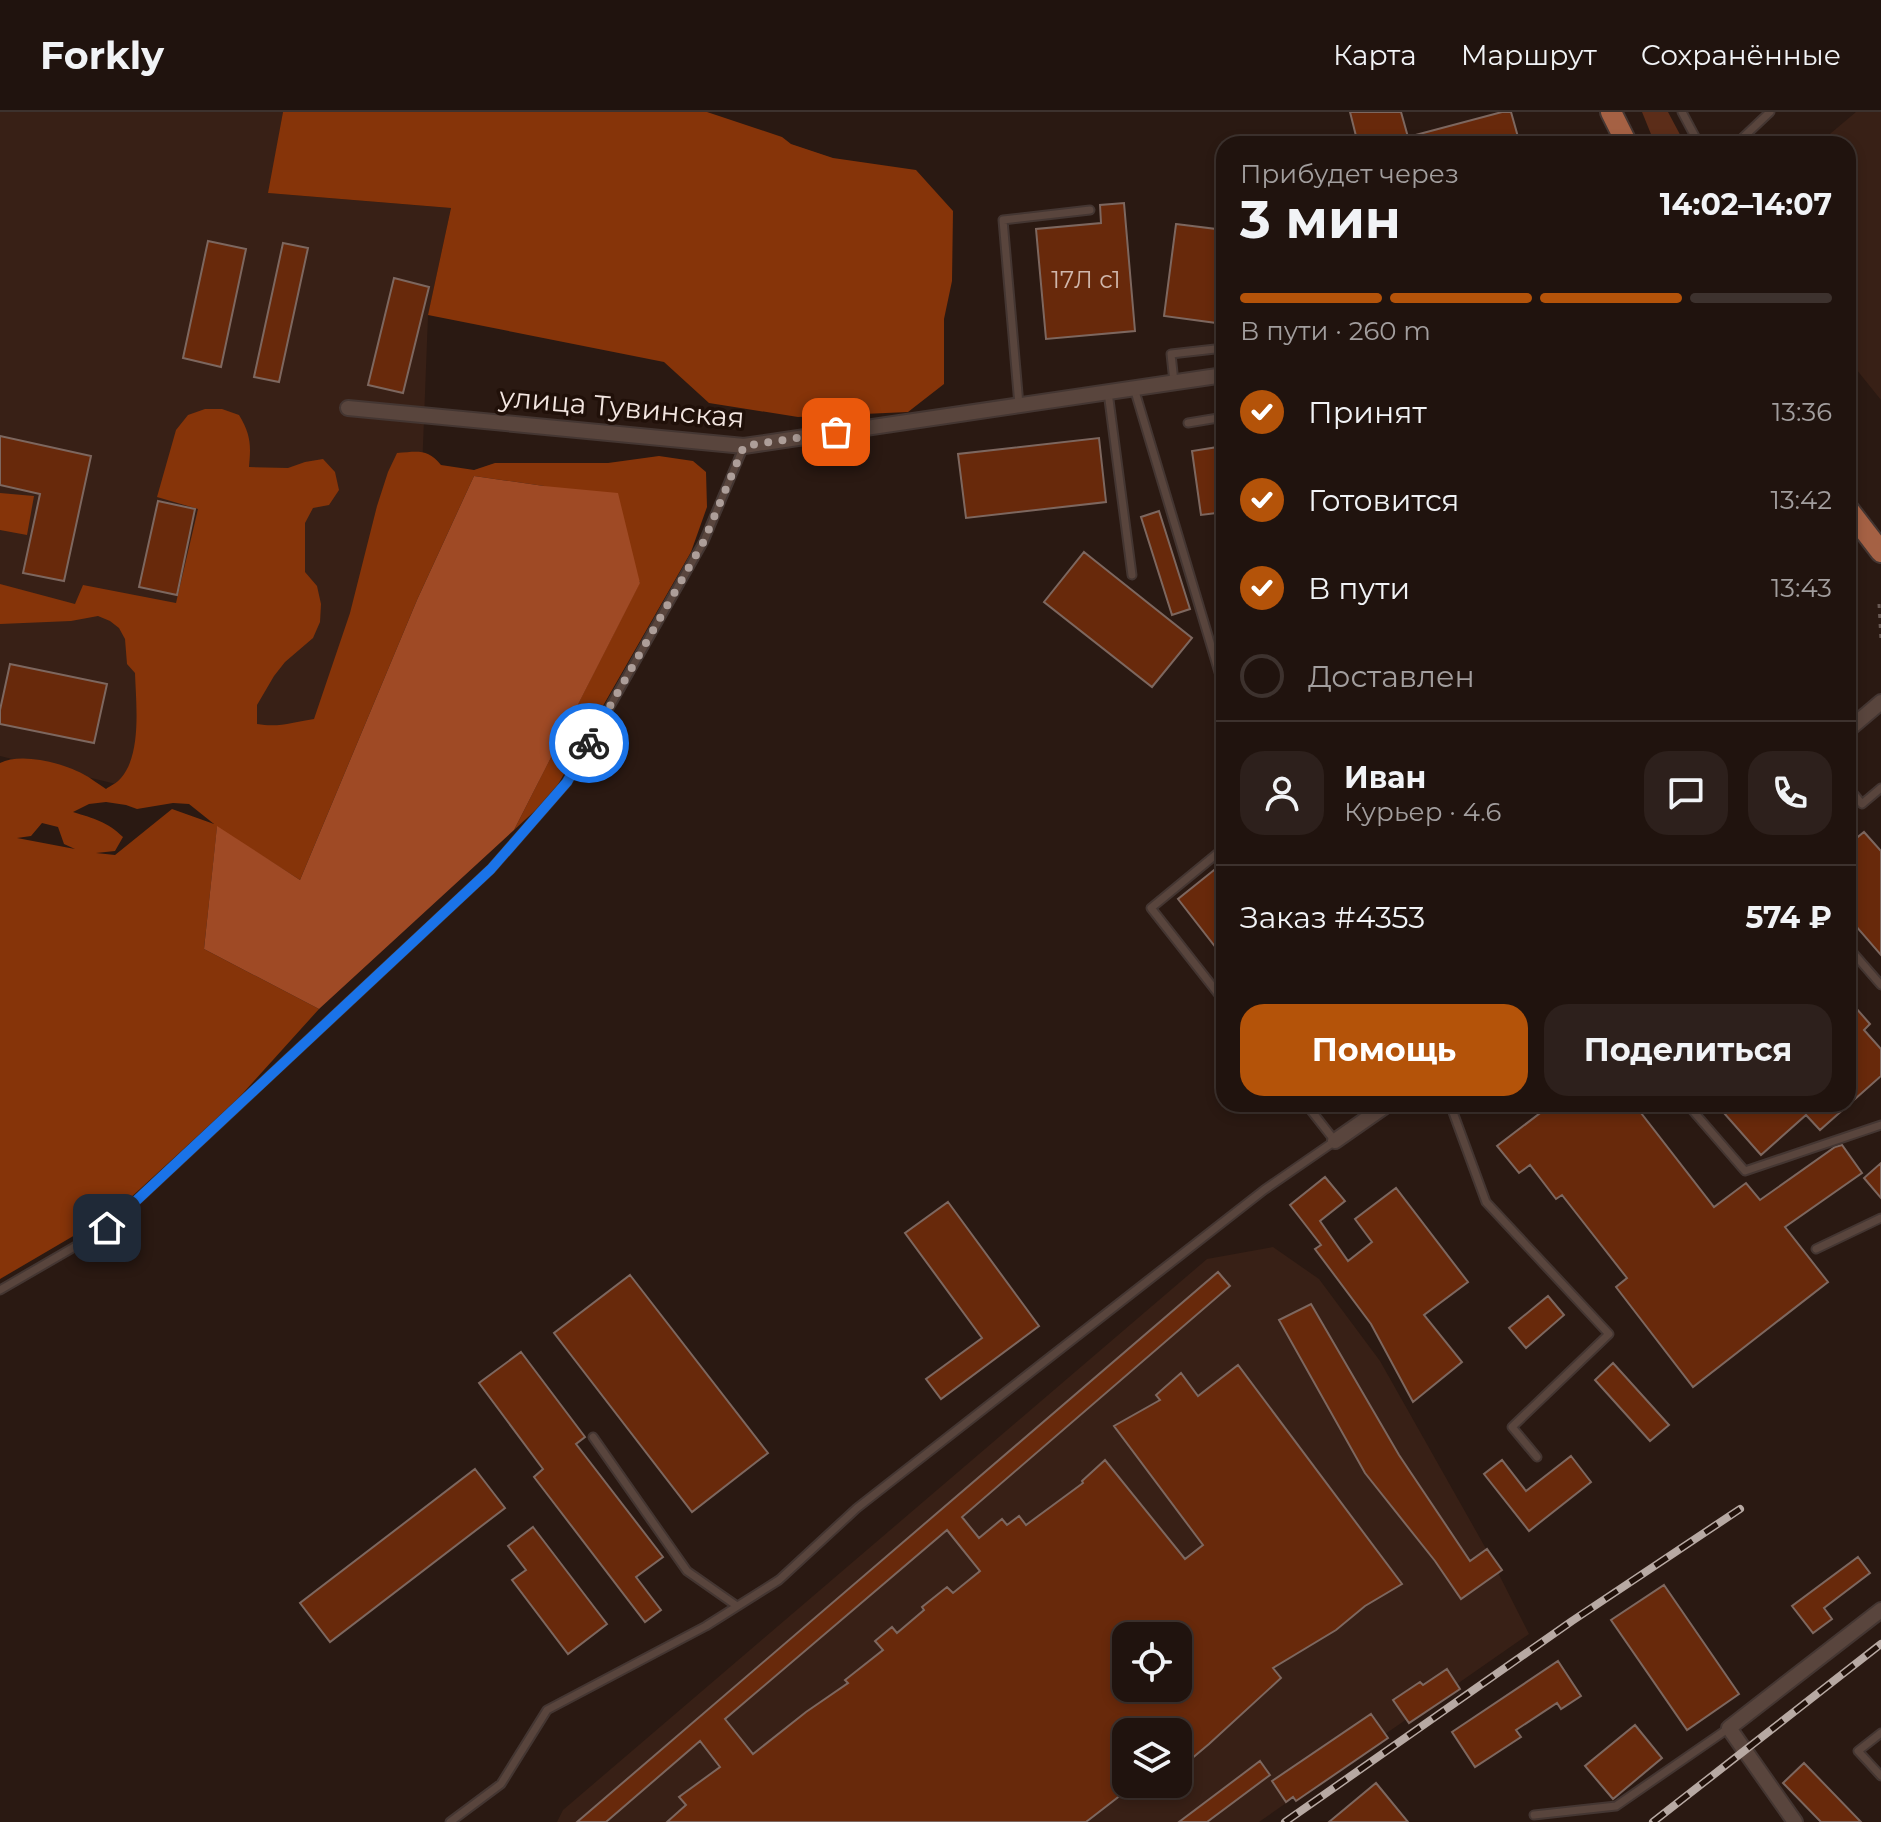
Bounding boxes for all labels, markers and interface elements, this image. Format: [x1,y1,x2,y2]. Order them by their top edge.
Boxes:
text: Forkly [40,32,164,79]
text: Карта [1333,38,1417,72]
text: Маршрут [1461,38,1597,72]
text: Сохранённые [1641,38,1841,72]
text: Прибудет через [1240,158,1459,190]
text: 14:02–14:07 [1660,186,1832,223]
text: 3 мин [1240,188,1401,251]
house number: 17Л с1 [1051,265,1121,294]
text: В пути · 260 m [1240,315,1431,347]
street label: улица Тувинская [497,379,746,435]
icon: check [1240,390,1284,434]
text: Принят [1308,394,1427,431]
text: 13:36 [1772,396,1832,428]
pin [802,398,870,466]
icon: bag [814,410,858,454]
icon: check [1240,478,1284,522]
text: Готовится [1308,482,1460,519]
text: 13:42 [1771,484,1832,516]
icon: check [1240,566,1284,610]
text: В пути [1308,570,1410,607]
text: 13:43 [1771,572,1832,604]
text: Доставлен [1308,658,1475,695]
courier [549,703,629,783]
icon: bike [567,721,611,765]
button: person [1240,751,1324,835]
button: chat [1644,751,1728,835]
button: phone [1748,751,1832,835]
text: Иван [1344,759,1426,796]
text: Курьер · 4.6 [1344,796,1501,828]
text: Заказ #4353 [1240,899,1425,936]
text: 574 ₽ [1745,899,1832,936]
button: Помощь [1240,1004,1528,1096]
button: Поделиться [1544,1004,1832,1096]
pin [73,1194,141,1262]
icon: home [85,1206,129,1250]
map controls [1112,1622,1192,1798]
button: locate [1112,1622,1192,1702]
button: layers [1112,1718,1192,1798]

